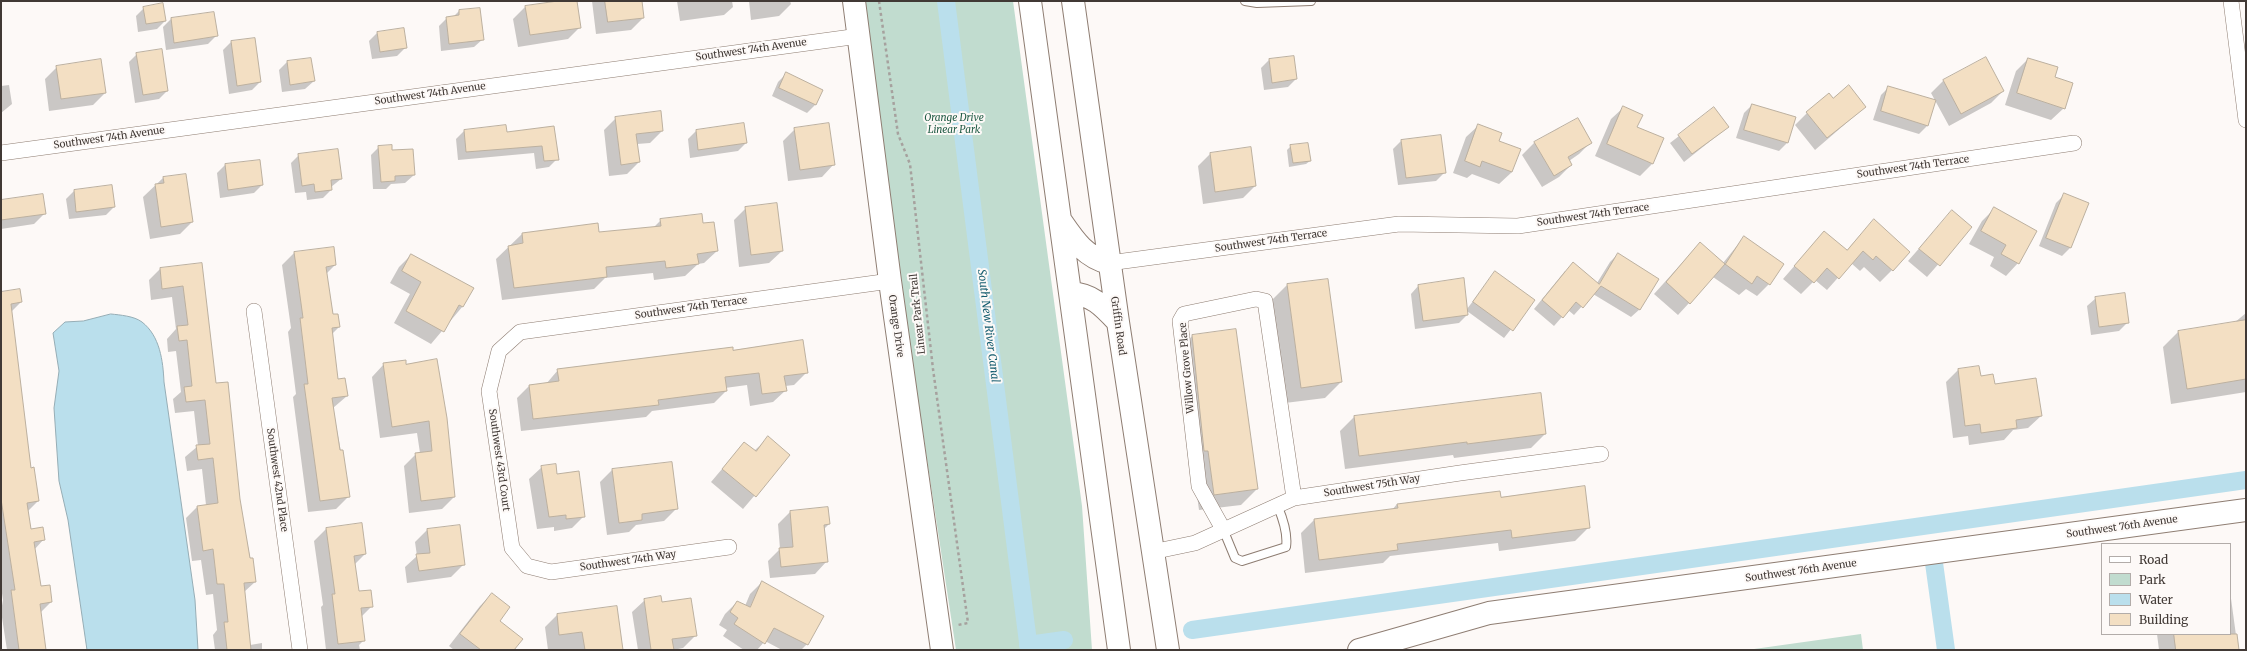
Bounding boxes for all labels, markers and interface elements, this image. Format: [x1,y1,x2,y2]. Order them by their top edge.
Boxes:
street label: Southwest 74th Avenue [695,36,807,64]
street label: Southwest 74th Avenue [374,80,486,108]
park label: Orange Drive Linear Park [924,112,984,136]
street label: Southwest 74th Avenue [53,124,165,152]
street label: Southwest 74th Terrace [1856,153,1970,181]
street label: Southwest 74th Terrace [1536,201,1650,229]
street label: Southwest 74th Terrace [1214,227,1328,255]
water label: South New River Canal [974,268,1002,384]
street label: Linear Park Trail [908,273,928,355]
street label: Southwest 74th Terrace [634,294,748,322]
street label: Orange Drive [886,294,906,358]
street label: Griffin Road [1108,296,1128,356]
street label: Willow Grove Place [1177,322,1197,414]
street label: Southwest 43rd Court [486,408,512,512]
street label: Southwest 42nd Place [264,427,290,533]
street label: Southwest 75th Way [1323,472,1421,500]
street label: Southwest 76th Avenue [2066,513,2178,541]
legend [2101,543,2231,635]
street label: Southwest 74th Way [579,548,677,574]
text: Road [2139,552,2168,567]
street label: Southwest 76th Avenue [1745,557,1857,585]
text: Park [2139,572,2166,587]
text: Water [2139,592,2173,607]
text: Building [2139,612,2188,627]

